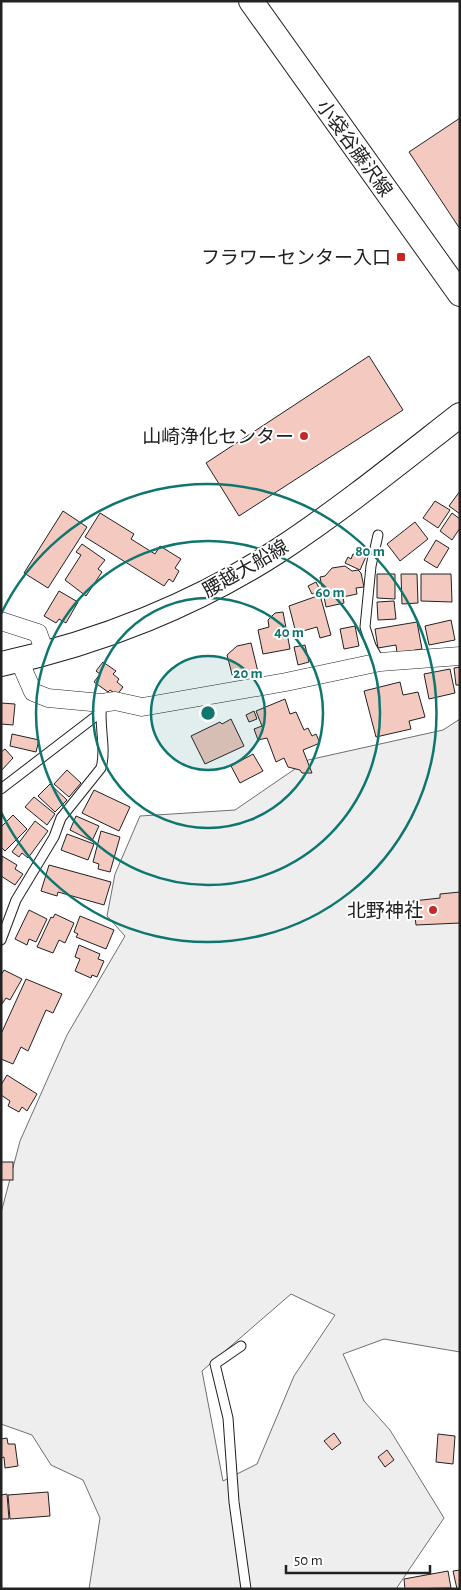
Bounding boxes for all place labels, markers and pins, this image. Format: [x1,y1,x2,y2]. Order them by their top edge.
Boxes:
place label: フラワーセンター入口 [201,248,391,268]
marker: フラワーセンター入口 [395,251,407,263]
place label: 山崎浄化センター [142,427,294,447]
marker: 山崎浄化センター [298,430,310,442]
centre of rings [199,704,217,722]
place label: 北野神社 [347,900,423,921]
marker: 北野神社 [427,904,439,916]

